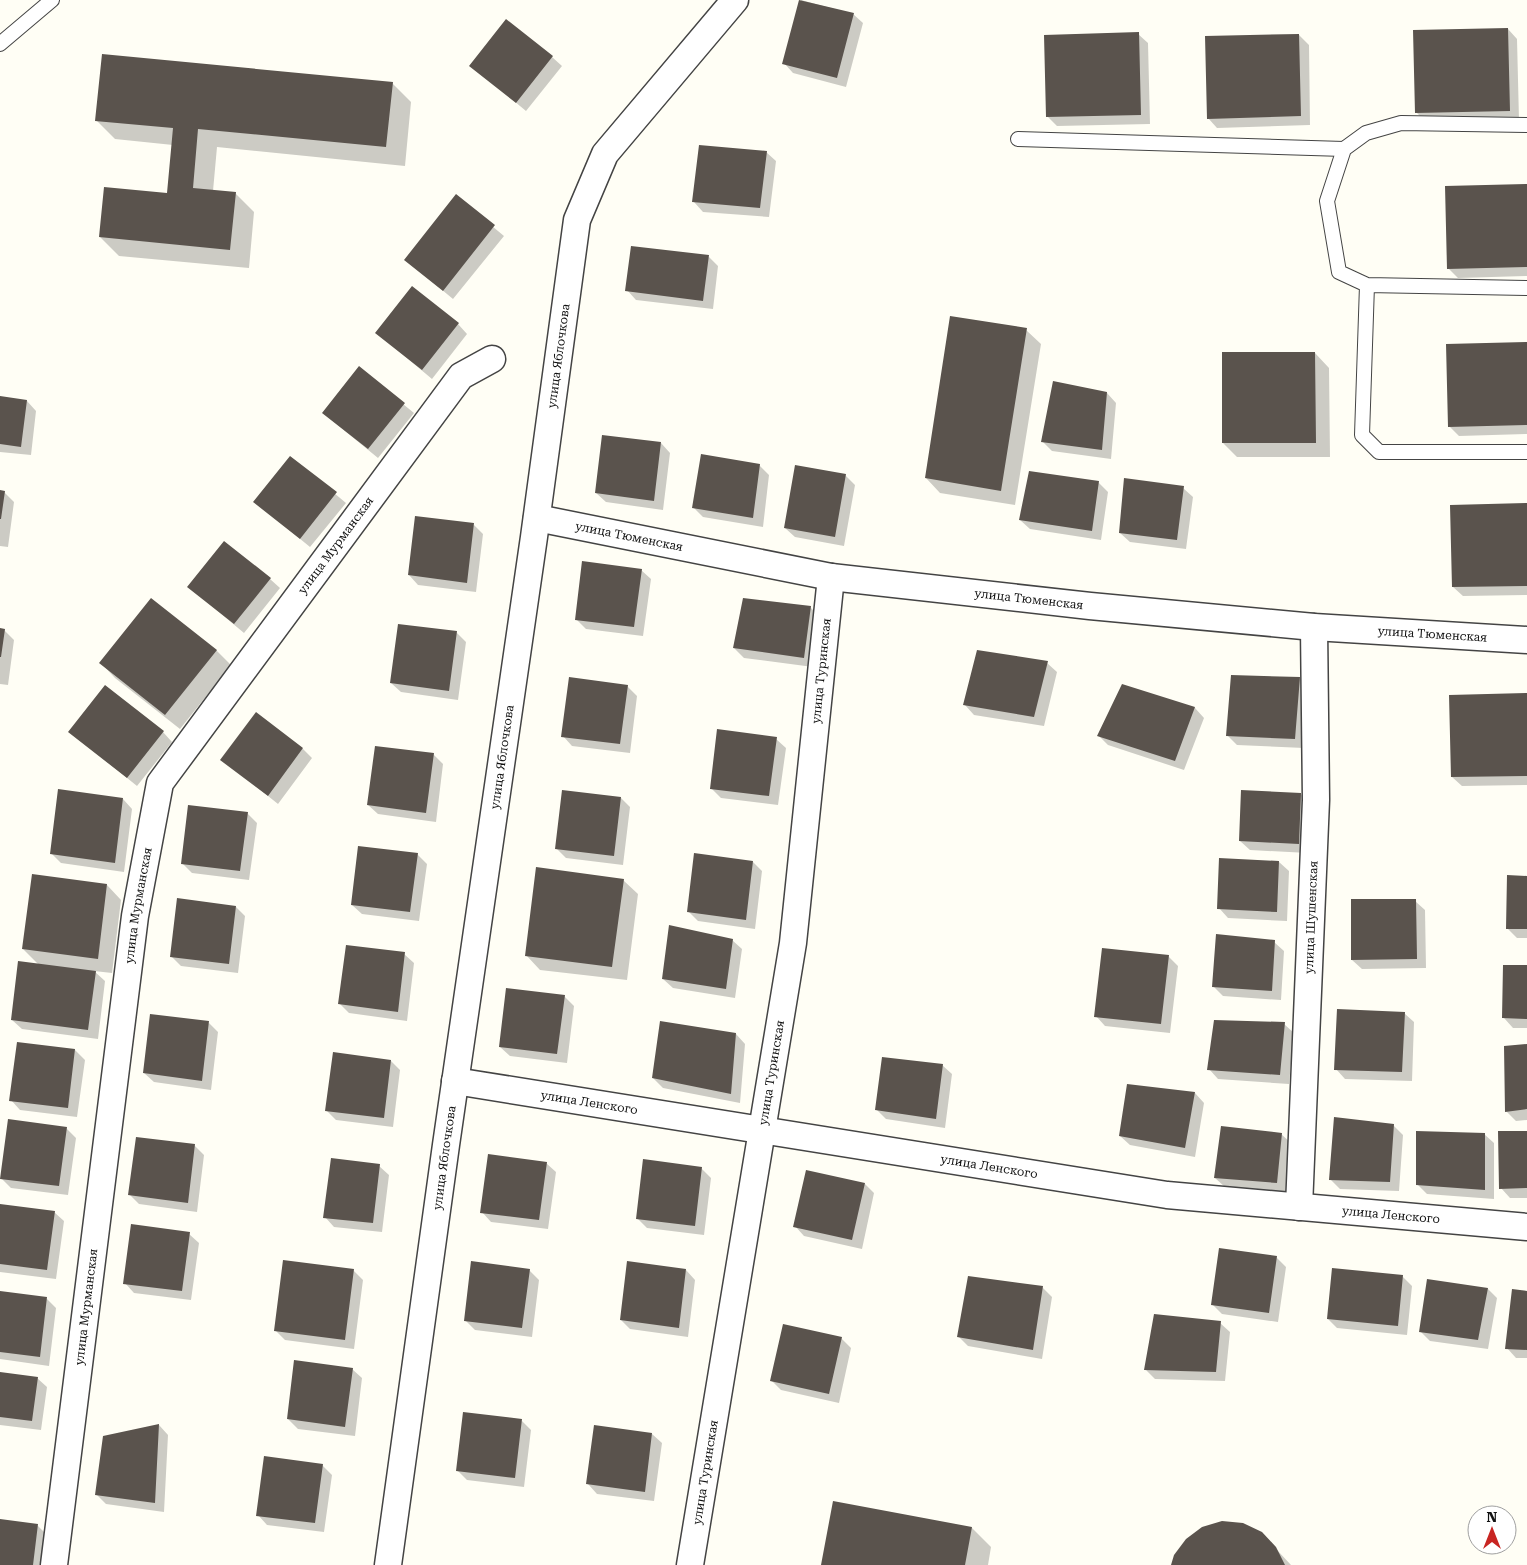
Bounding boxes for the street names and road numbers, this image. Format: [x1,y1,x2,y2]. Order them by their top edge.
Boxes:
street label: улица Яблочкова [545,302,573,409]
street label: улица Мурманская [295,494,376,597]
street label: улица Тюменская [574,519,684,554]
street label: улица Тюменская [974,586,1084,612]
street label: улица Туринская [809,617,834,724]
street label: улица Тюменская [1377,624,1488,645]
street label: улица Яблочкова [488,703,517,810]
street label: улица Мурманская [122,846,155,964]
street label: улица Шушенская [1302,860,1320,974]
street label: улица Туринская [756,1019,787,1126]
street label: улица Ленского [540,1088,639,1117]
street label: улица Яблочкова [430,1104,459,1211]
street label: улица Ленского [940,1152,1039,1181]
street label: улица Ленского [1341,1204,1441,1226]
street label: улица Мурманская [72,1248,100,1366]
street label: улица Туринская [690,1419,721,1526]

